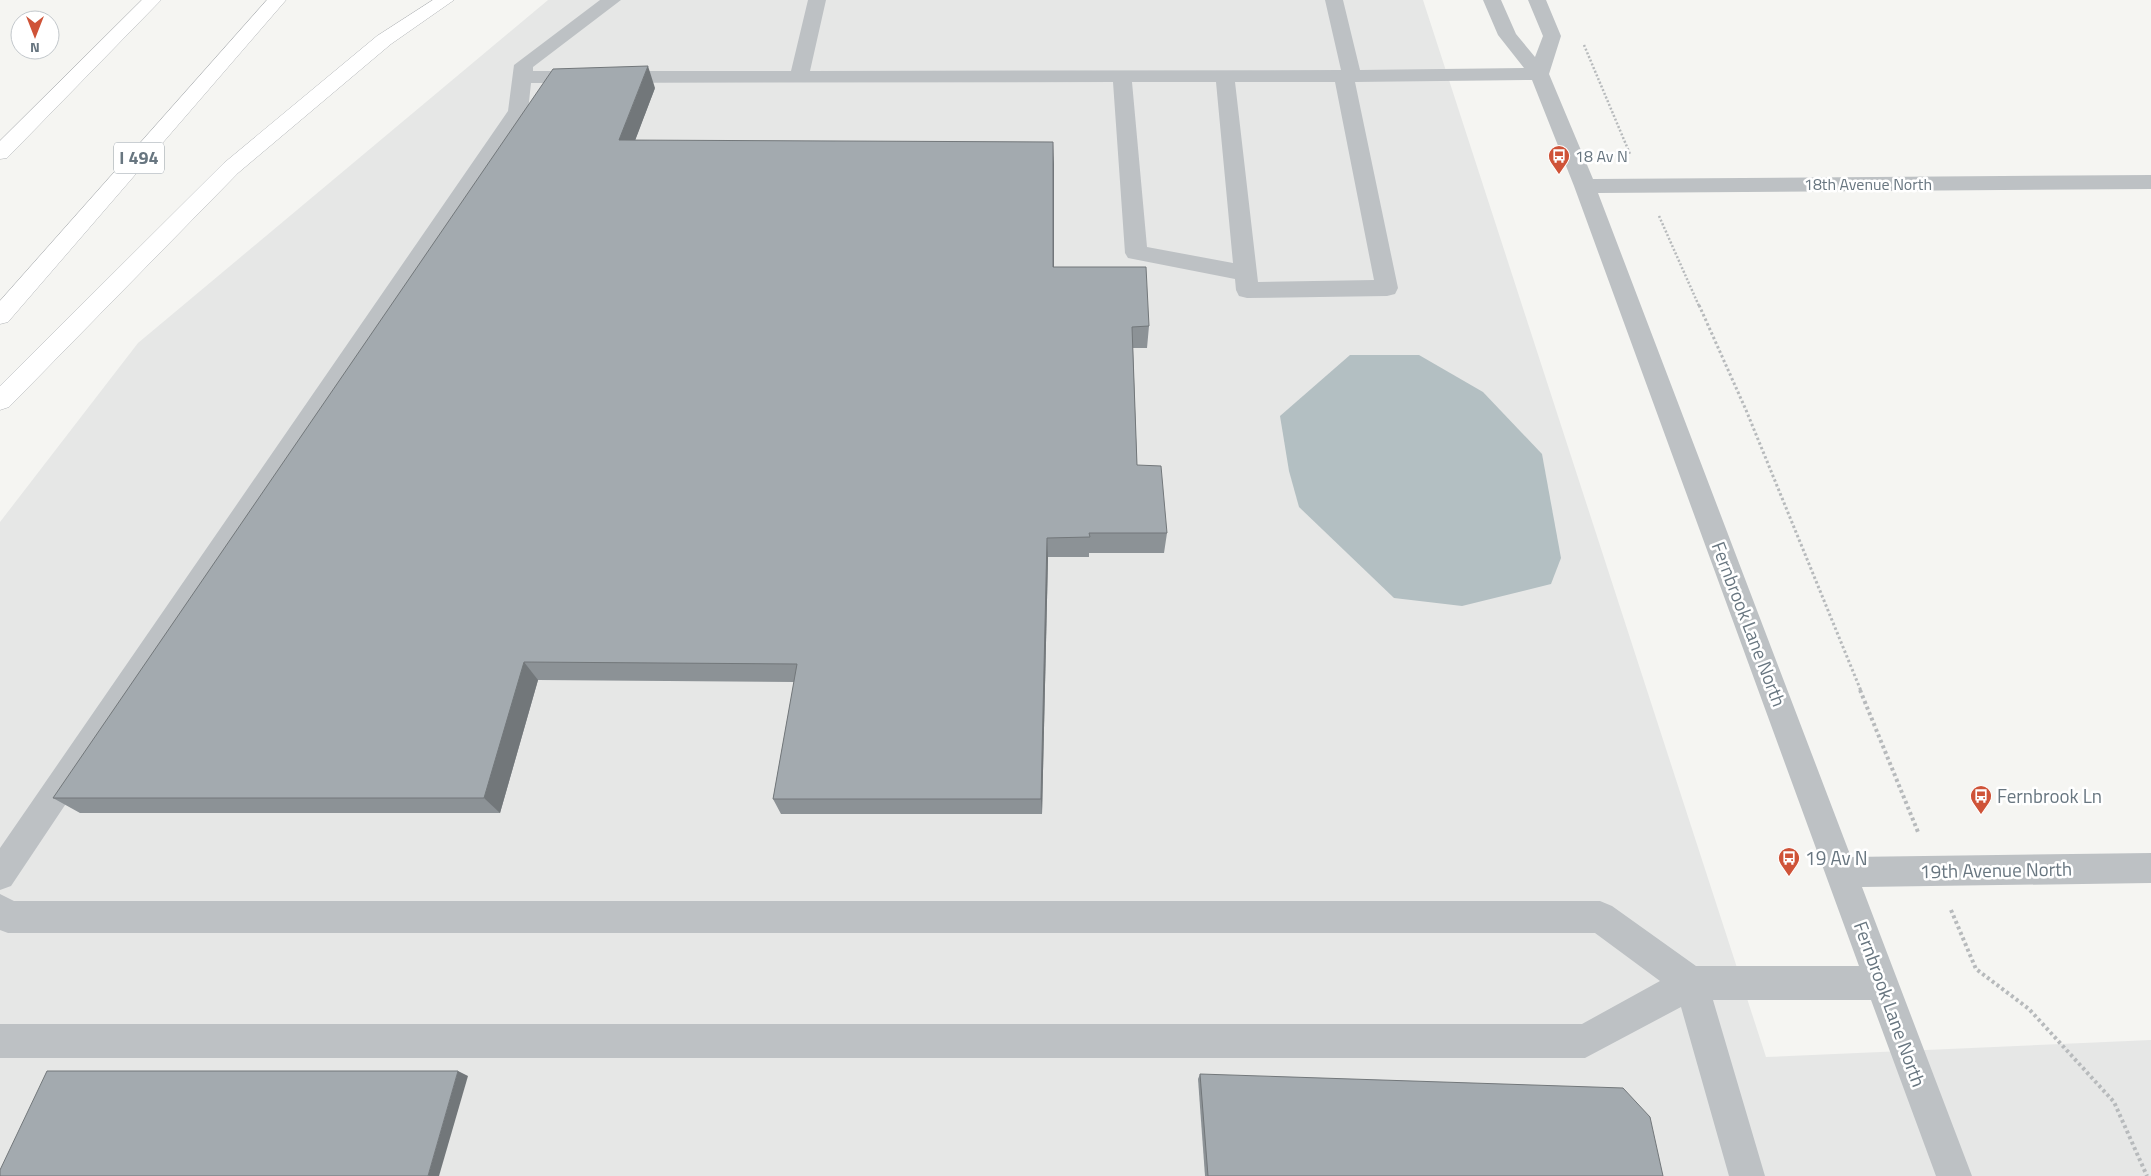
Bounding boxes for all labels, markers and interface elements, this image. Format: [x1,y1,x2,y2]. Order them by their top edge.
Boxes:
north arrow [10,10,60,60]
text: N [30,38,40,59]
road number: I 494 [114,142,164,174]
bus stop icon: 18 Av N [1547,144,1571,175]
place label: 18 Av N [1575,144,1628,168]
street label: 18th Avenue North [1804,172,1932,196]
street label: Fernbrook Lane North [1705,537,1794,711]
place label: Fernbrook Ln [1997,781,2102,810]
bus stop icon: Fernbrook Ln [1969,784,1993,815]
place label: 19 Av N [1805,843,1868,872]
bus stop icon: 19 Av N [1777,846,1801,877]
street label: 19th Avenue North [1920,854,2072,885]
street label: Fernbrook Lane North [1847,917,1934,1091]

